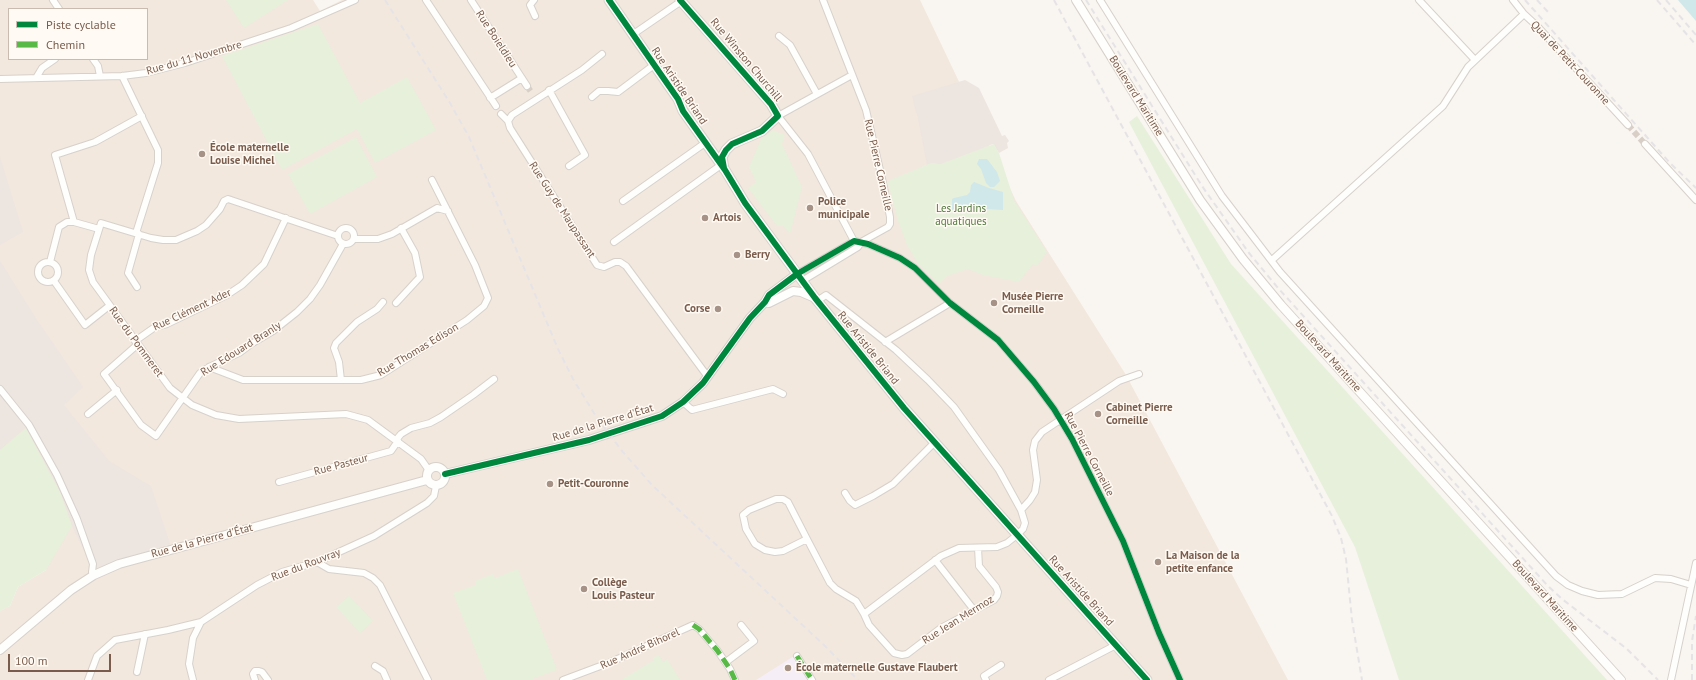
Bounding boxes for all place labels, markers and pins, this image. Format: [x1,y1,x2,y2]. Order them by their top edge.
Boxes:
place label: École maternelle Louise Michel [210,141,289,167]
marker: École maternelle Louise Michel [197,149,207,159]
place label: Police municipale [818,195,870,221]
marker: Police municipale [805,203,815,213]
place label: Artois [713,211,741,225]
marker: Artois [700,213,710,223]
place label: Berry [745,248,770,262]
marker: Berry [732,250,742,260]
place label: Musée Pierre Corneille [1002,290,1063,316]
marker: Musée Pierre Corneille [989,298,999,308]
place label: Corse [684,302,710,316]
marker: Corse [713,304,723,314]
place label: Cabinet Pierre Corneille [1106,401,1173,427]
marker: Cabinet Pierre Corneille [1093,409,1103,419]
place label: Petit-Couronne [558,477,629,491]
marker: Petit-Couronne [545,479,555,489]
place label: La Maison de la petite enfance [1166,549,1239,575]
marker: La Maison de la petite enfance [1153,557,1163,567]
place label: Collège Louis Pasteur [592,576,655,602]
marker: Collège Louis Pasteur [579,584,589,594]
place label: École maternelle Gustave Flaubert [796,661,958,675]
marker: École maternelle Gustave Flaubert [783,663,793,673]

